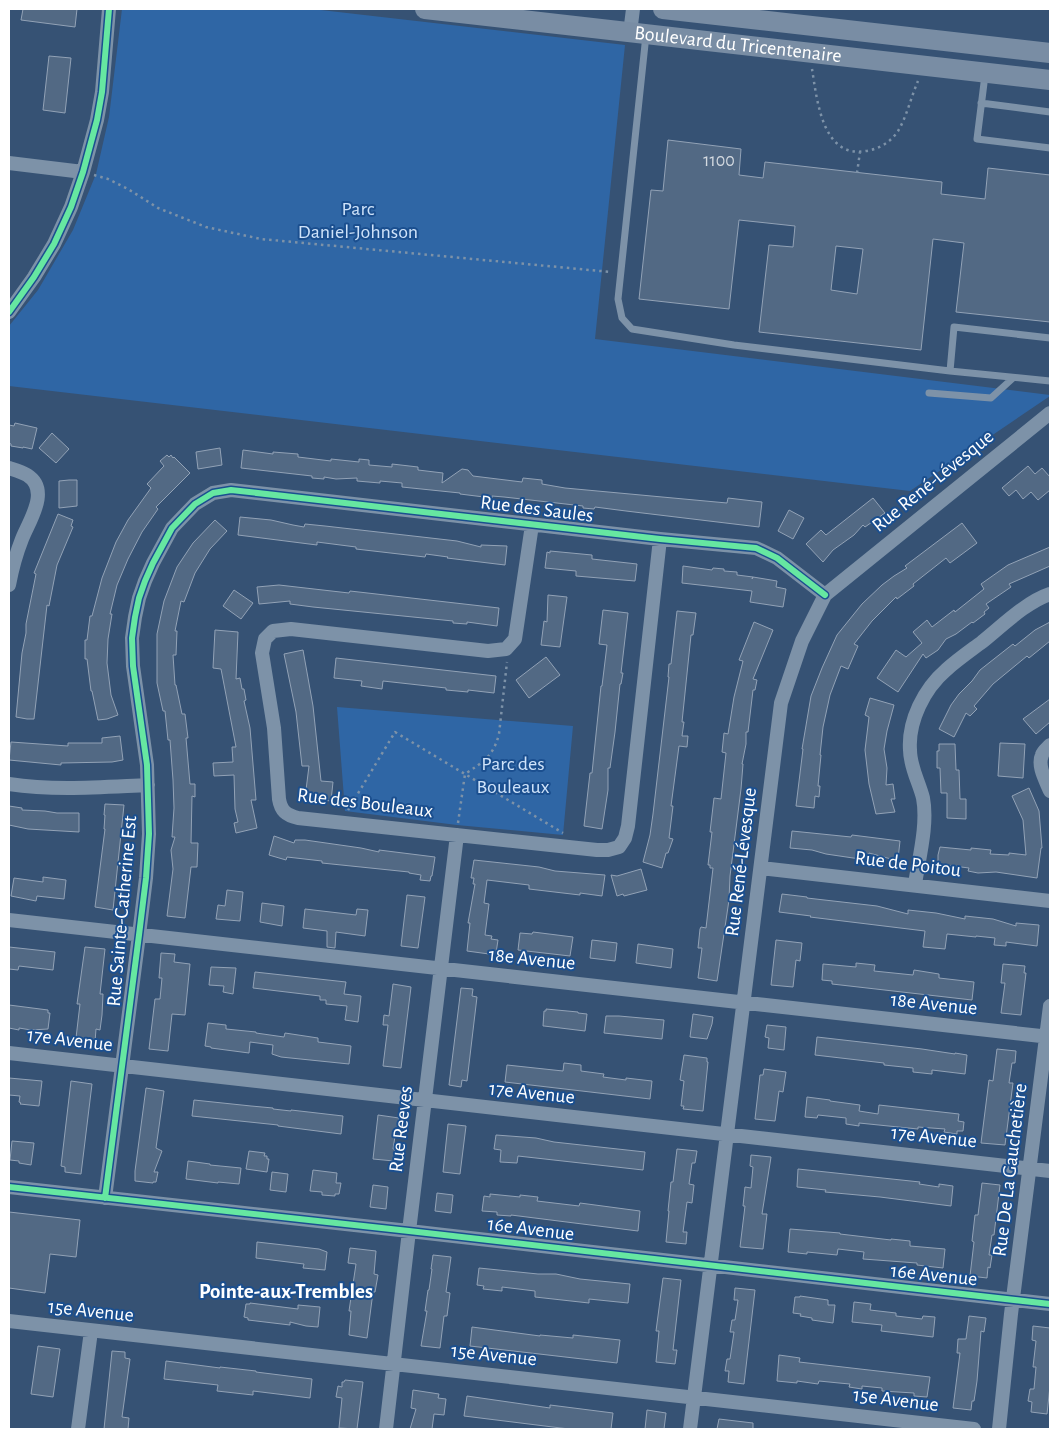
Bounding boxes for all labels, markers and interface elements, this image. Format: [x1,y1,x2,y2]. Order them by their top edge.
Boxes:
street label: Boulevard du Tricentenaire [633,23,843,66]
house number: 1100 [703,152,735,170]
park label: Parc Daniel-Johnson [298,199,418,242]
street label: Rue René-Lévesque [869,426,997,536]
street label: Rue des Saules [479,492,595,526]
park label: Parc des Bouleaux [477,754,550,797]
street label: Rue des Bouleaux [296,785,434,821]
street label: Rue René-Lévesque [722,786,760,938]
street label: Rue Sainte-Catherine Est [104,814,140,1007]
street label: Rue de Poitou [854,848,962,880]
street label: 18e Avenue [488,944,576,974]
street label: 18e Avenue [890,989,978,1019]
street label: 17e Avenue [26,1025,114,1055]
street label: 17e Avenue [488,1079,576,1107]
street label: Rue De La Gauchetière [989,1082,1031,1258]
street label: Rue Reeves [386,1085,416,1173]
street label: 17e Avenue [890,1123,978,1151]
street label: 16e Avenue [487,1214,575,1244]
street label: 16e Avenue [890,1261,978,1289]
district label: Pointe-aux-Trembles [199,1281,373,1302]
street label: 15e Avenue [47,1297,135,1325]
street label: 15e Avenue [450,1341,538,1369]
street label: 15e Avenue [852,1385,940,1415]

